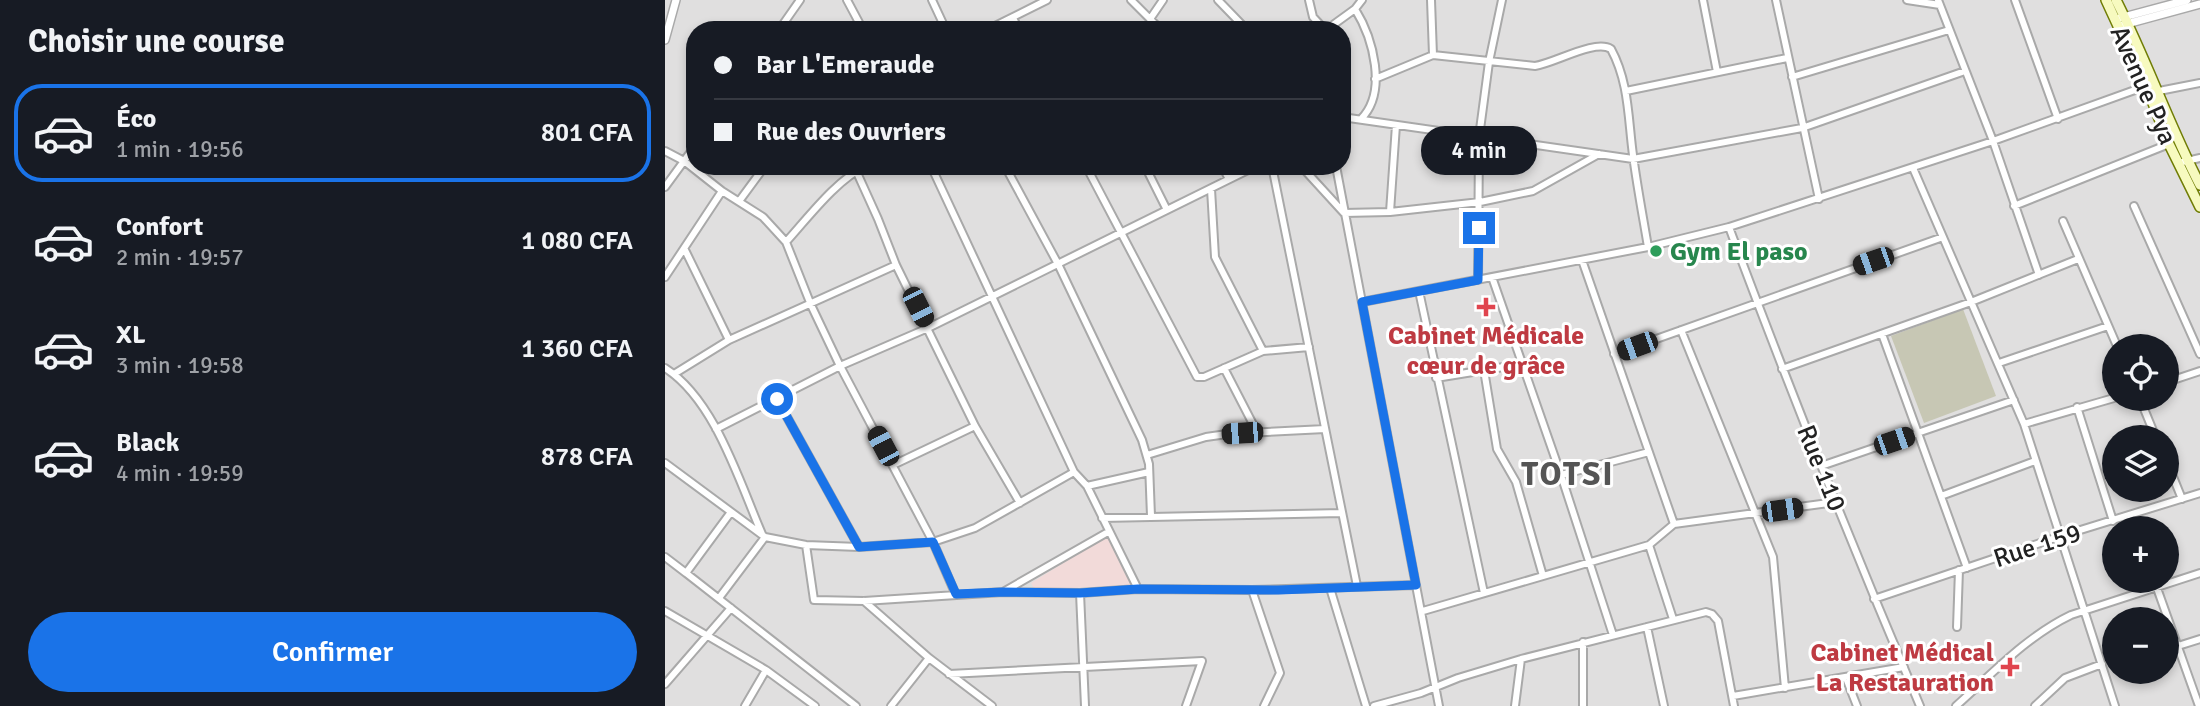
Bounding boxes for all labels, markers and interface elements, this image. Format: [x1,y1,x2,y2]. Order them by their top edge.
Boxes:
street label: Avenue Pya [2103,21,2183,150]
text: Choisir une course [28,22,285,61]
text: Bar L'Emeraude [756,49,934,81]
icon: car [32,102,95,165]
text: Éco [116,103,156,135]
text: Rue des Ouvriers [756,116,946,148]
text: 801 CFA [541,117,633,149]
callout: 4 min [1421,126,1537,176]
text: 1 min · 19:56 [116,135,244,164]
text: 4 min [1451,136,1507,165]
icon: car [32,210,95,273]
text: Confort [116,211,203,243]
route end [1463,212,1495,244]
text: 1 080 CFA [521,225,633,257]
place label: Gym El paso [1670,236,1808,268]
text: 2 min · 19:57 [116,243,244,272]
marker: Gym El paso [1648,243,1664,259]
car [1850,244,1897,278]
car [900,284,937,330]
marker: Cabinet Médicale cœur de grâce [1476,297,1496,317]
icon: car [32,318,95,381]
text: XL [116,319,146,351]
place label: Cabinet Médicale cœur de grâce [1388,320,1584,382]
car [1614,329,1661,363]
text: 1 360 CFA [521,333,633,365]
map controls [2102,334,2179,684]
button: locate [2102,334,2179,411]
text: 3 min · 19:58 [116,351,244,380]
route start [761,383,793,415]
car [1221,421,1264,445]
street label: Rue 110 [1789,421,1853,516]
car [864,423,903,469]
car [1871,424,1918,458]
button: layers [2102,425,2179,502]
icon: car [32,426,95,489]
text: Black [116,427,179,459]
text: 878 CFA [541,441,633,473]
district label: TOTSI [1521,454,1615,495]
text: 4 min · 19:59 [116,459,244,488]
car [1760,497,1805,523]
button: + [2102,516,2179,593]
street label: Rue 159 [1990,517,2085,575]
button: − [2102,607,2179,684]
button: Confirmer [28,612,637,692]
place label: Cabinet Médical La Restauration [1810,637,1994,699]
marker: Cabinet Médical La Restauration [2000,657,2020,677]

